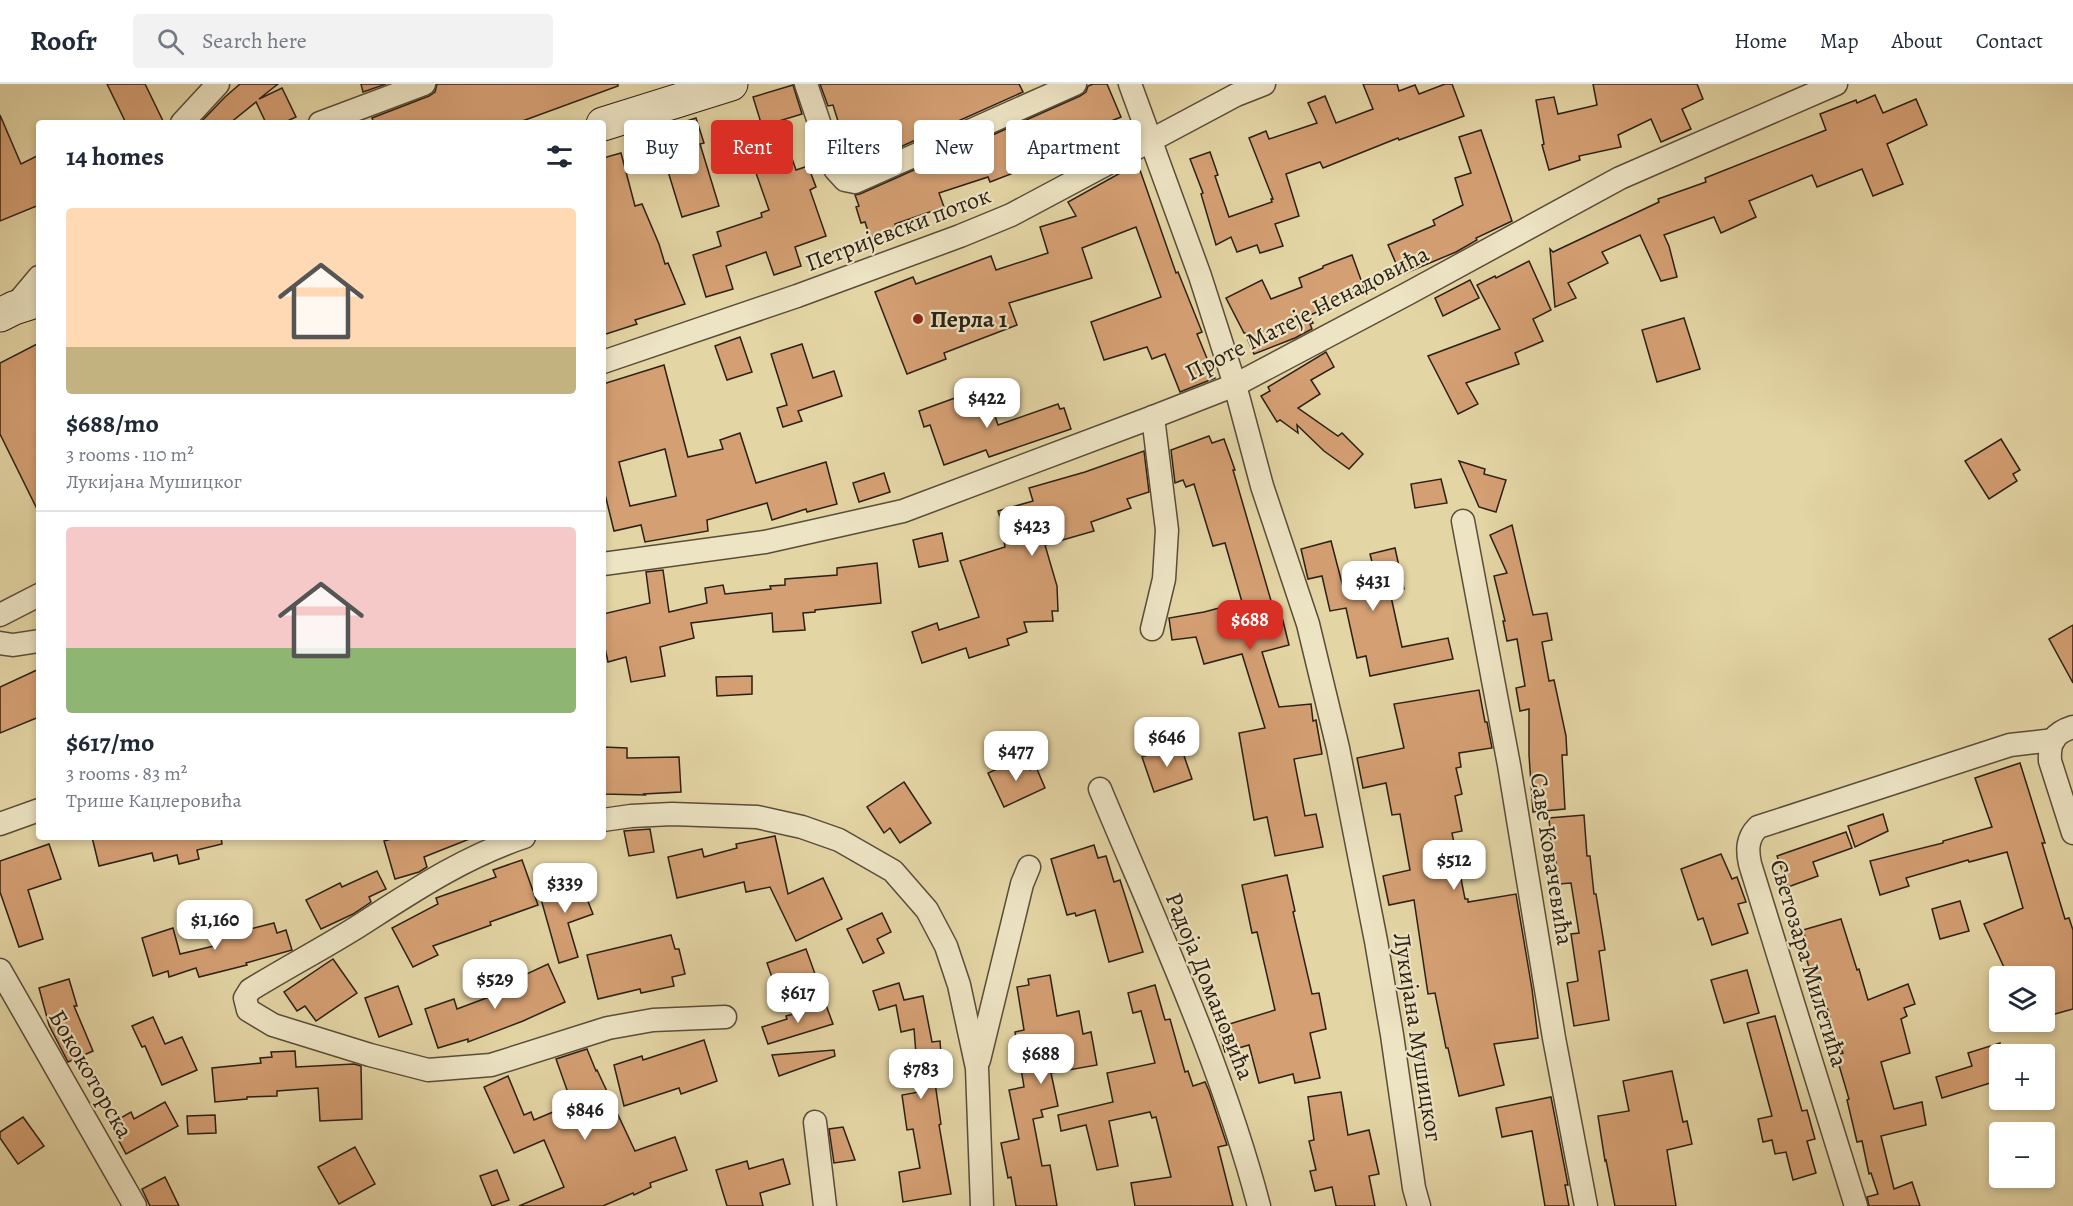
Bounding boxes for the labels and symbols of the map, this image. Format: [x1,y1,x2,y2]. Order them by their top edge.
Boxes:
street label: Петријевски поток [801,179,995,279]
street label: Проте Матеје Ненадовића [1180,238,1434,388]
place label: Перла 1 [930,303,1008,335]
marker: Перла 1 [911,312,925,326]
pin: $422 [951,378,1023,429]
pin: $423 [996,506,1068,557]
pin: $431 [1337,561,1409,612]
pin: $688 [1214,600,1286,651]
pin: $646 [1131,717,1203,768]
pin: $477 [980,731,1052,782]
street label: Саве Ковачевића [1523,770,1581,948]
pin: $512 [1418,840,1490,891]
street label: Светозара Милетића [1762,855,1856,1071]
pin: $339 [529,863,601,914]
street label: Радоја Домановића [1158,887,1262,1085]
pin: $1,160 [166,900,264,951]
street label: Лукијана Мушицког [1386,930,1450,1144]
pin: $529 [459,959,531,1010]
pin: $617 [762,973,834,1024]
street label: Бококоторска [41,1004,141,1144]
pin: $688 [1005,1034,1077,1085]
pin: $783 [885,1049,957,1100]
pin: $846 [549,1090,621,1141]

